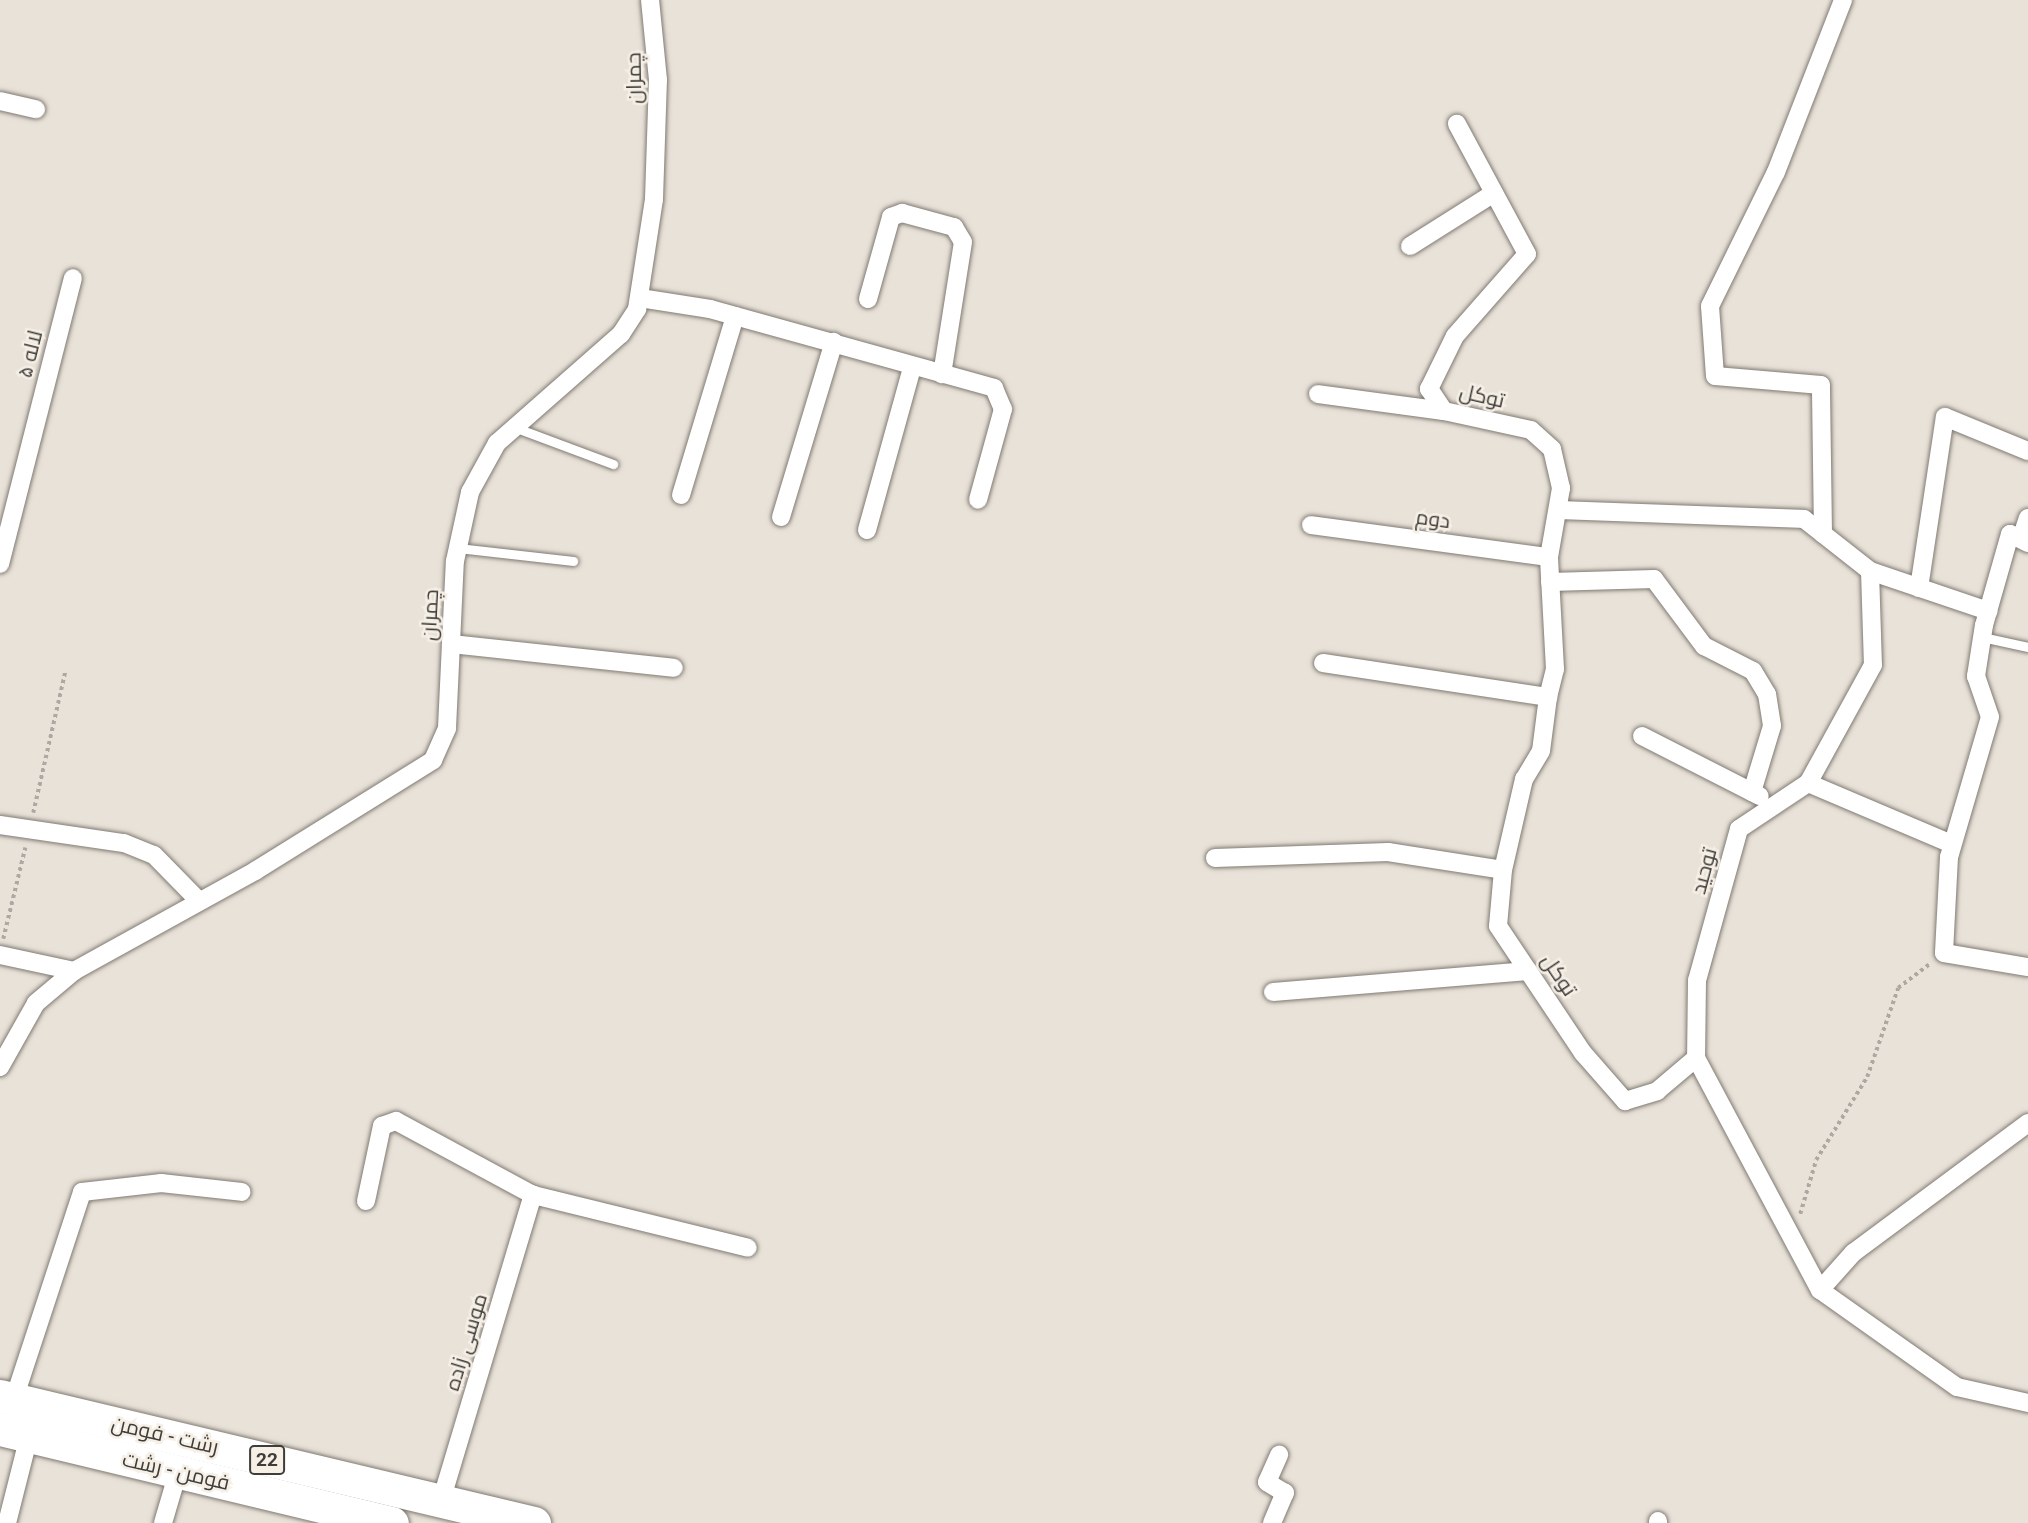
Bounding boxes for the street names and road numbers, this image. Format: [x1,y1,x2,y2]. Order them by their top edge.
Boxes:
street label: چمران [621,52,647,104]
street label: لاله ۵ [12,328,48,380]
street label: توکل [1457,379,1507,413]
street label: دوم [1414,504,1452,534]
street label: چمران [416,588,444,642]
street label: توحید [1686,845,1722,897]
street label: توکل [1536,949,1582,1001]
street label: موسی زاده [439,1290,493,1394]
street label: رشت - فومن [109,1410,221,1460]
road number: 22 [248,1444,286,1476]
street label: فومن - رشت [120,1446,232,1496]

